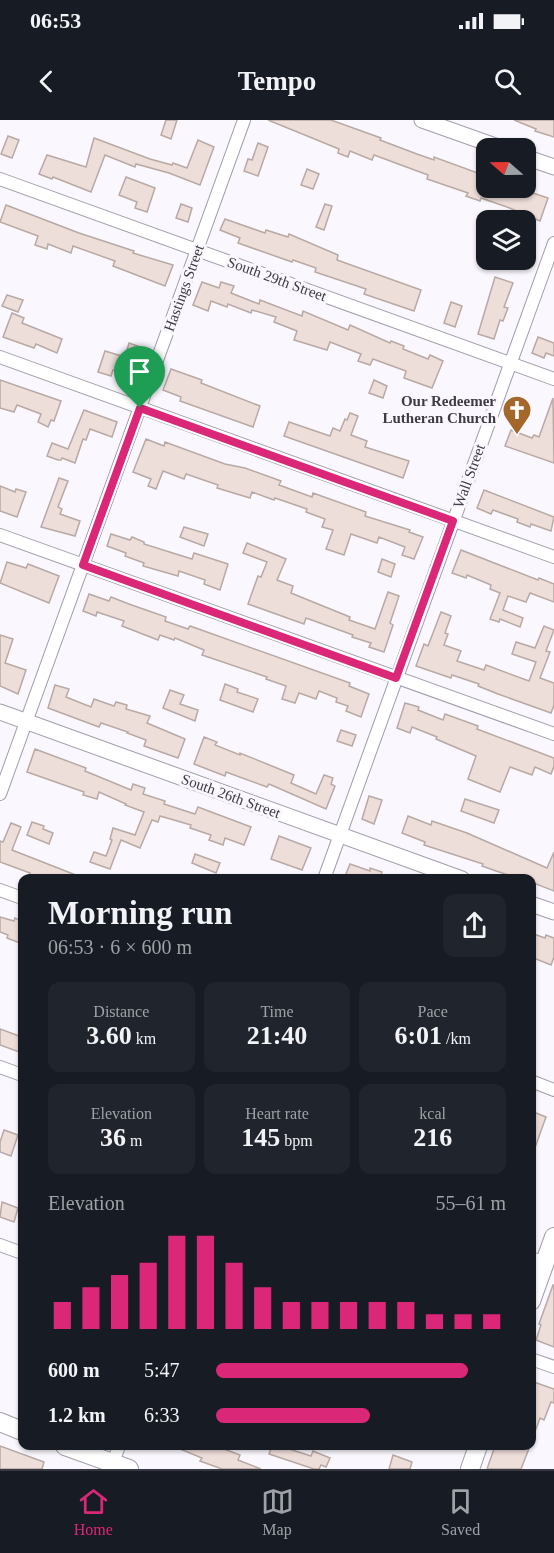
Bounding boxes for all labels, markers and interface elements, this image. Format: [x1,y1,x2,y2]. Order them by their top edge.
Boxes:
text: 06:53 [30,8,81,33]
icon: back [30,65,63,98]
icon: search [491,65,524,98]
text: Tempo [238,66,316,96]
north arrow [476,138,536,198]
map controls [476,138,536,270]
button: layers [476,210,536,270]
street label: Hastings Street [161,242,207,334]
street label: South 29th Street [225,254,329,305]
pin [114,346,165,408]
icon: arrive [123,355,156,388]
place label: Our Redeemer Lutheran Church [383,393,497,426]
church icon: Our Redeemer Lutheran Church [501,394,533,436]
street label: Wall Street [450,441,488,510]
street label: South 26th Street [179,771,283,822]
button: share [443,894,506,957]
text: Morning run [48,895,232,931]
text: 06:53 · 6 × 600 m [48,936,192,958]
text: Distance [93,1003,149,1020]
text: Time [260,1003,294,1020]
text: Pace [418,1003,448,1020]
text: 3.60 [86,1021,132,1050]
text: 21:40 [247,1021,307,1050]
text: 6:01 [394,1021,442,1050]
text: km [132,1030,156,1047]
text: /km [442,1030,471,1047]
text: Elevation [91,1105,152,1122]
text: Heart rate [245,1105,309,1122]
text: kcal [419,1105,446,1122]
text: 36 [100,1123,126,1152]
text: 145 [241,1123,280,1152]
text: 216 [413,1123,452,1152]
text: m [126,1132,143,1149]
text: bpm [280,1132,313,1149]
text: Elevation [48,1192,125,1214]
text: 55–61 m [435,1192,506,1214]
text: 600 m [48,1359,100,1381]
text: 5:47 [144,1359,180,1381]
text: 1.2 km [48,1404,106,1426]
text: 6:33 [144,1404,180,1426]
tab: Home [74,1485,113,1539]
tab: Map [261,1485,294,1539]
tab: Saved [441,1485,480,1539]

